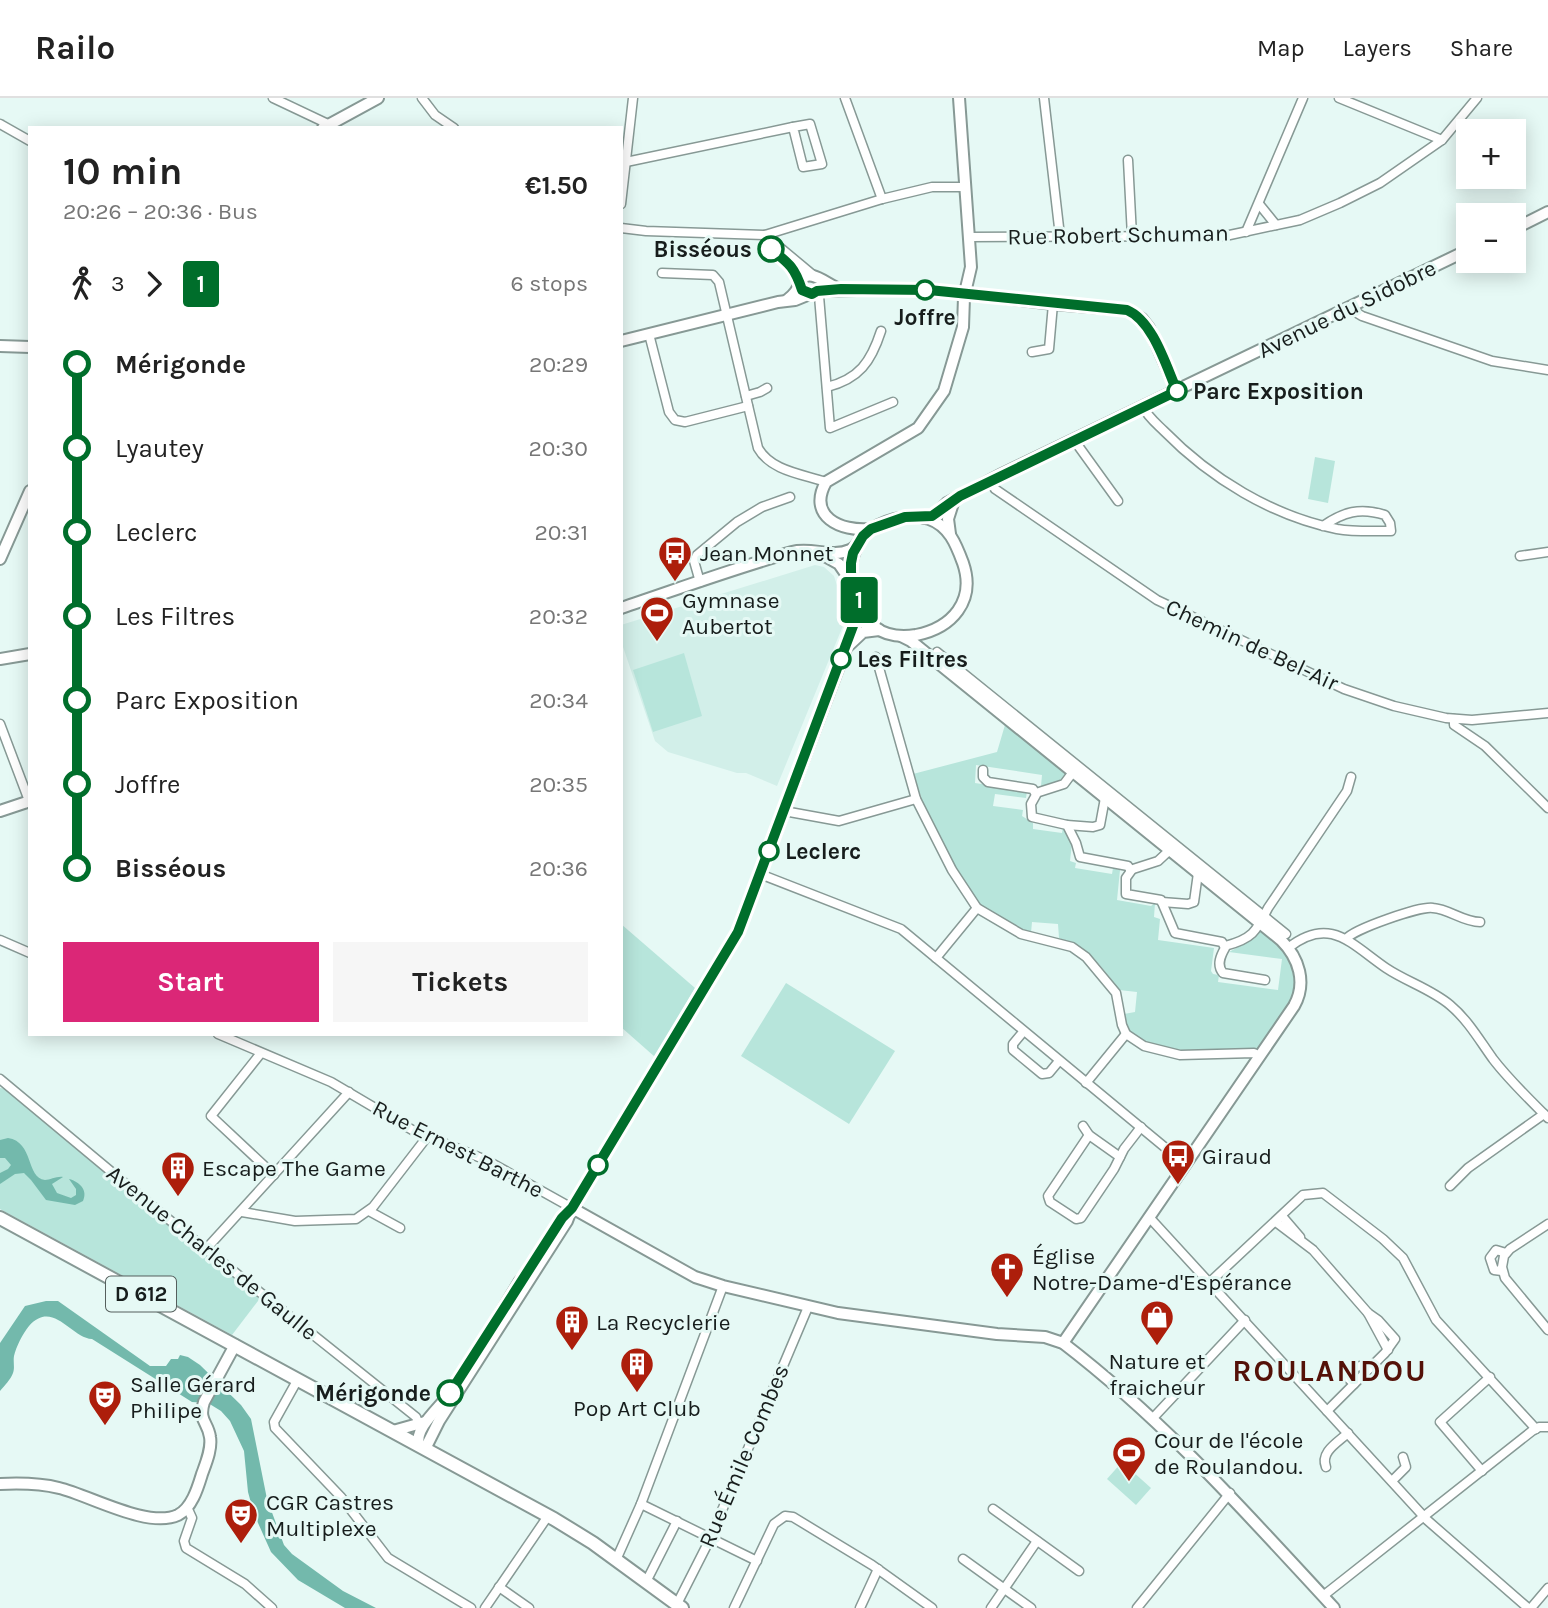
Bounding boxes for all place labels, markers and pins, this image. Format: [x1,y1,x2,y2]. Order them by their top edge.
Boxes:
place label: Bisséous [654,236,752,263]
marker: Bisséous [758,236,784,262]
marker: Joffre [915,280,935,300]
place label: Joffre [894,304,956,331]
place label: Parc Exposition [1193,378,1364,405]
marker: Parc Exposition [1167,381,1187,401]
bus stop icon: Jean Monnet [656,534,694,583]
place label: Jean Monnet [700,540,834,567]
place label: Gymnase Aubertot [682,587,779,640]
sports icon: Gymnase Aubertot [638,594,676,643]
place label: Les Filtres [857,646,968,673]
marker: Les Filtres [831,649,851,669]
place label: Leclerc [785,838,861,865]
marker: Leclerc [759,841,779,861]
bus stop icon: Giraud [1159,1137,1197,1186]
place label: Giraud [1202,1143,1272,1170]
building icon: Escape The Game [159,1149,197,1198]
place label: Escape The Game [202,1155,386,1182]
unlabelled marker [588,1155,608,1175]
place label: Église Notre-Dame-d'Espérance [1032,1243,1292,1296]
church icon: Église Notre-Dame-d'Espérance [988,1250,1026,1299]
shop icon: Nature et fraicheur [1138,1298,1176,1347]
building icon: La Recyclerie [553,1303,591,1352]
place label: La Recyclerie [596,1309,730,1336]
building icon: Pop Art Club [618,1345,656,1394]
place label: Nature et fraicheur [1108,1348,1206,1401]
place label: Salle Gérard Philipe [130,1371,256,1424]
theatre icon: Salle Gérard Philipe [86,1378,124,1427]
place label: Mérigonde [315,1380,431,1407]
marker: Mérigonde [437,1380,463,1406]
place label: Pop Art Club [573,1395,701,1422]
place label: Cour de l'école de Roulandou. [1154,1427,1303,1480]
sports icon: Cour de l'école de Roulandou. [1110,1434,1148,1483]
place label: CGR Castres Multiplexe [266,1489,394,1542]
theatre icon: CGR Castres Multiplexe [222,1496,260,1545]

